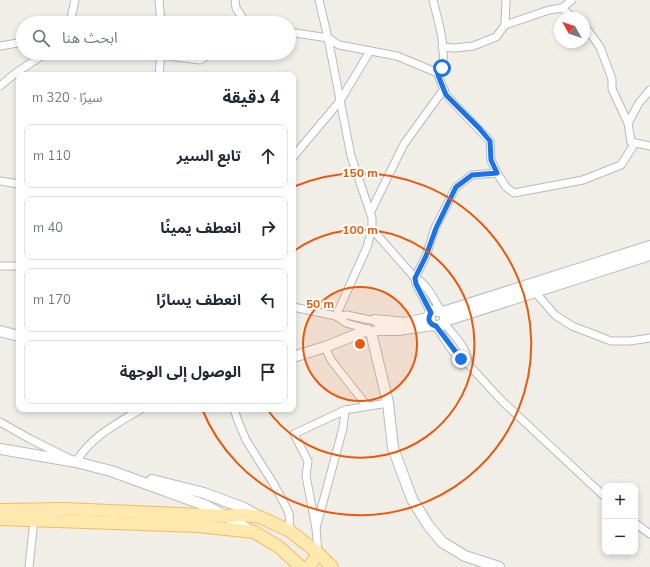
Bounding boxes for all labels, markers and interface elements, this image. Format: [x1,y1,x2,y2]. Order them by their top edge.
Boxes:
north arrow [554,12,590,48]
search box [16,16,296,60]
icon: search [30,27,52,49]
text: ابحث هنا [62,28,118,48]
route start [433,59,451,77]
text: 4 دقيقة [222,86,280,109]
text: سيرًا · 320 m [32,89,103,107]
icon: ahead [257,145,279,167]
text: تابع السير [177,146,241,166]
text: 110 m [33,147,71,165]
text: 150 m [342,165,378,181]
icon: right [257,217,279,239]
text: انعطف يمينًا [160,218,241,238]
text: 40 m [33,219,63,237]
text: 100 m [342,222,378,238]
icon: left [257,289,279,311]
text: انعطف يسارًا [156,290,241,310]
text: 170 m [33,291,71,309]
text: 50 m [306,296,334,312]
centre of rings [353,337,367,351]
route end [452,350,470,368]
icon: arrive [257,361,279,383]
text: الوصول إلى الوجهة [120,362,241,382]
map controls [602,483,638,555]
button: + [602,483,638,519]
button: − [602,519,638,555]

